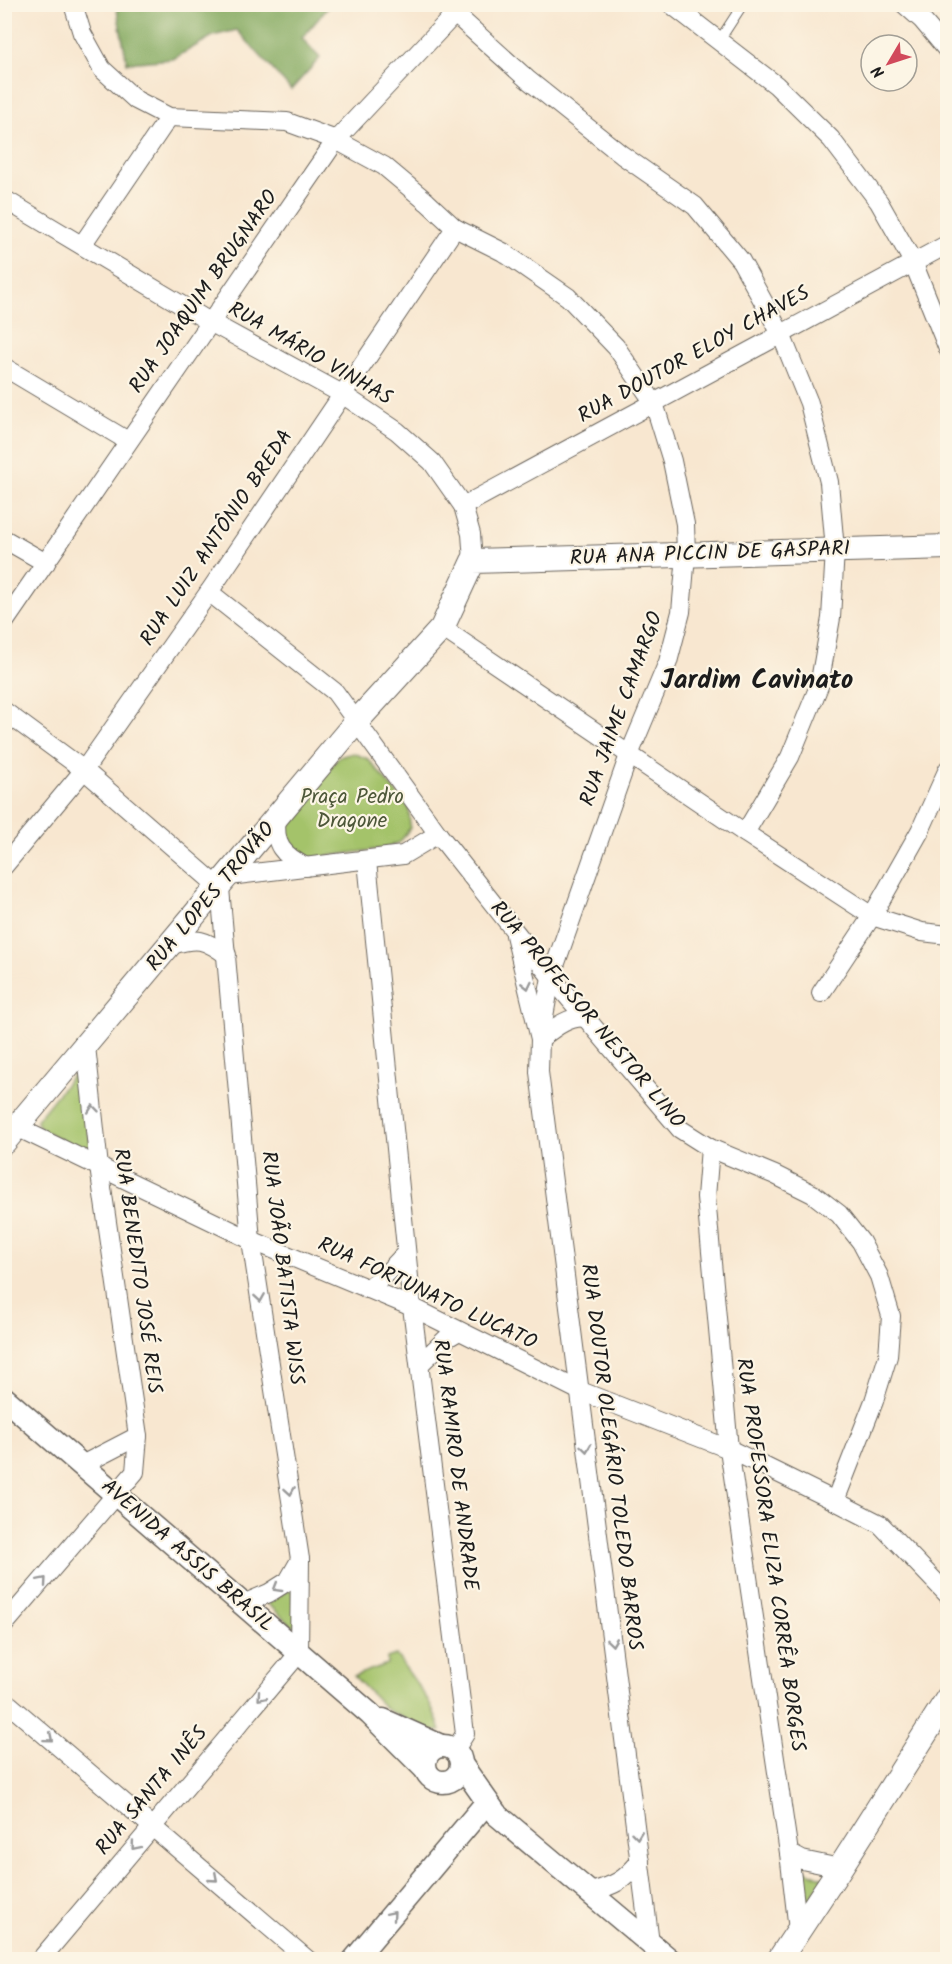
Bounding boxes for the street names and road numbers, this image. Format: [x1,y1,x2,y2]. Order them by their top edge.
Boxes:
street label: RUA JOAQUIM BRUGNARO [121,183,287,401]
street label: RUA DOUTOR ELOY CHAVES [572,277,816,433]
street label: RUA MÁRIO VINHAS [222,293,398,415]
street label: RUA LUIZ ANTÔNIO BREDA [132,423,302,653]
street label: RUA ANA PICCIN DE GASPARI [569,533,851,575]
street label: RUA JAIME CAMARGO [571,607,673,811]
street label: RUA LOPES TROVÃO [138,815,284,979]
street label: RUA PROFESSOR NESTOR LINO [481,894,693,1136]
street label: RUA BENEDITO JOSÉ REIS [103,1146,171,1396]
street label: RUA JOÃO BATISTA WISS [251,1149,313,1387]
street label: RUA FORTUNATO LUCATO [312,1229,542,1359]
street label: RUA DOUTOR OLEGÁRIO TOLEDO BARROS [571,1262,651,1652]
street label: RUA RAMIRO DE ANDRADE [423,1337,487,1593]
street label: RUA PROFESSORA ELIZA CORRÊA BORGES [726,1356,814,1754]
street label: AVENIDA ASSIS BRASIL [93,1471,281,1641]
street label: RUA SANTA INÊS [88,1719,216,1863]

